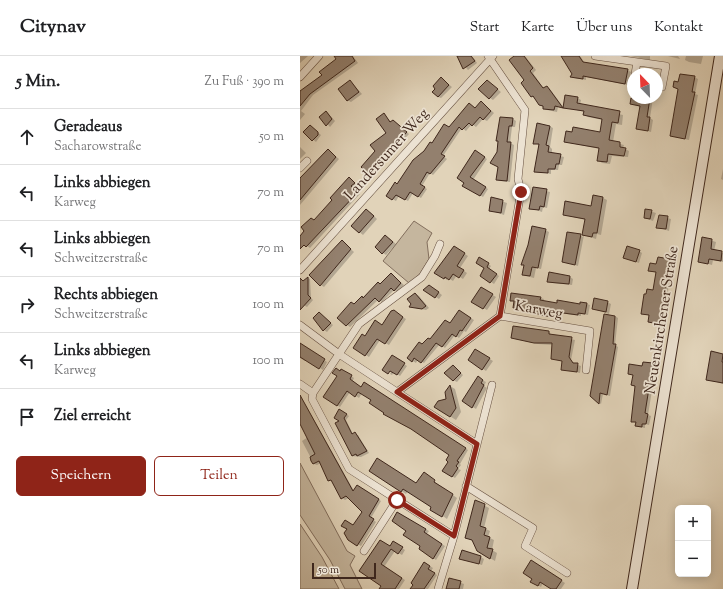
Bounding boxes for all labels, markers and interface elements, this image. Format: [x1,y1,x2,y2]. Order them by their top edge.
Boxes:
text: Citynav [20,14,86,41]
text: Start [470,18,499,38]
text: Karte [521,18,554,38]
text: Über uns [576,18,632,38]
text: Kontakt [654,18,703,38]
north arrow [627,68,663,104]
text: 5 Min. [16,70,60,94]
text: Zu Fuß · 390 m [204,73,284,91]
street label: Landersumer Weg [340,104,434,206]
text: Geradeaus [54,117,122,138]
icon: ahead [16,126,38,148]
text: 50 m [259,128,284,146]
text: Sacharowstraße [54,138,141,156]
text: Links abbiegen [54,173,151,194]
icon: left [16,182,38,204]
route end [512,183,530,201]
text: 70 m [257,184,284,202]
text: Karweg [54,194,96,212]
text: Links abbiegen [54,229,151,250]
icon: left [16,238,38,260]
text: 70 m [257,240,284,258]
street label: Neuenkirchener Straße [640,245,685,396]
text: Schweitzerstraße [54,250,148,268]
text: Rechts abbiegen [54,285,158,306]
icon: right [16,294,38,316]
text: 100 m [252,296,284,314]
street label: Karweg [513,296,564,325]
text: Schweitzerstraße [54,306,148,324]
text: Links abbiegen [54,341,151,362]
icon: left [16,350,38,372]
text: 100 m [252,352,284,370]
text: Karweg [54,362,96,380]
icon: arrive [16,406,38,428]
text: Ziel erreicht [54,406,131,427]
button: Speichern [16,456,146,496]
button: Teilen [154,456,284,496]
route start [388,491,406,509]
map controls [675,505,711,577]
button: + [675,505,711,541]
button: − [675,541,711,577]
scale bar [312,561,376,580]
text: 50 m [318,562,339,578]

